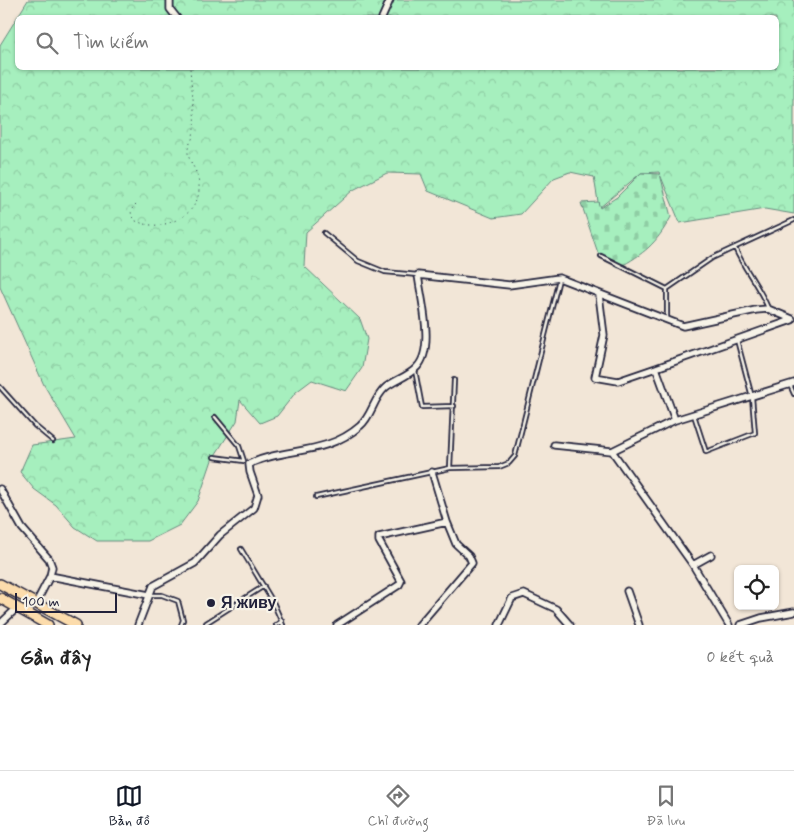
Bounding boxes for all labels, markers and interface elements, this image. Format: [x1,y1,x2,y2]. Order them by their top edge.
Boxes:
search box [15,15,779,70]
icon: search [33,29,61,57]
text: Tìm kiếm [73,30,149,55]
map controls [734,565,779,610]
button: locate [734,565,779,610]
scale bar [15,590,118,613]
text: 100 m [22,593,60,611]
place label: Я живу [221,593,276,614]
marker: Я живу [205,597,217,609]
text: Gần đây [20,644,91,672]
text: 0 kết quả [707,647,774,668]
tab: Bản đồ [109,782,150,830]
tab: Chỉ đường [367,782,429,830]
tab: Đã lưu [647,782,685,830]

